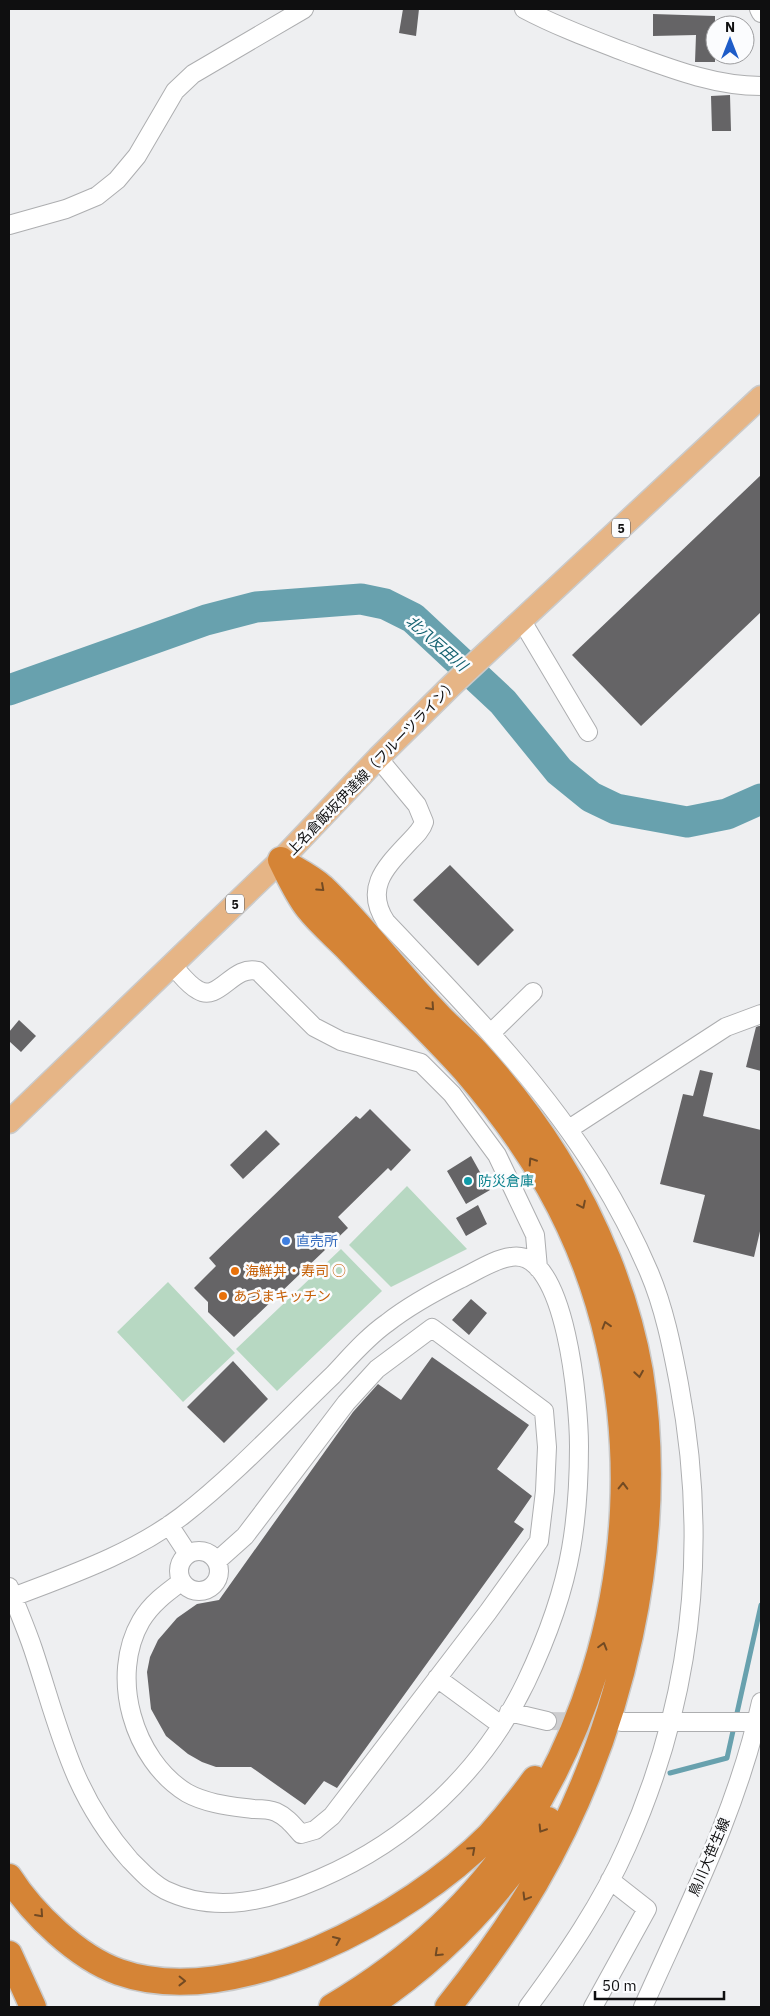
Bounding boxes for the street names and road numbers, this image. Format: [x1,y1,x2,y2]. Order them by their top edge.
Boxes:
road number: 5 [612,518,630,538]
street label: 上名倉飯坂伊達線（フルーツライン） [283,675,461,859]
road number: 5 [226,894,244,914]
street label: 鳥川大笹生線 [684,1815,734,1899]

